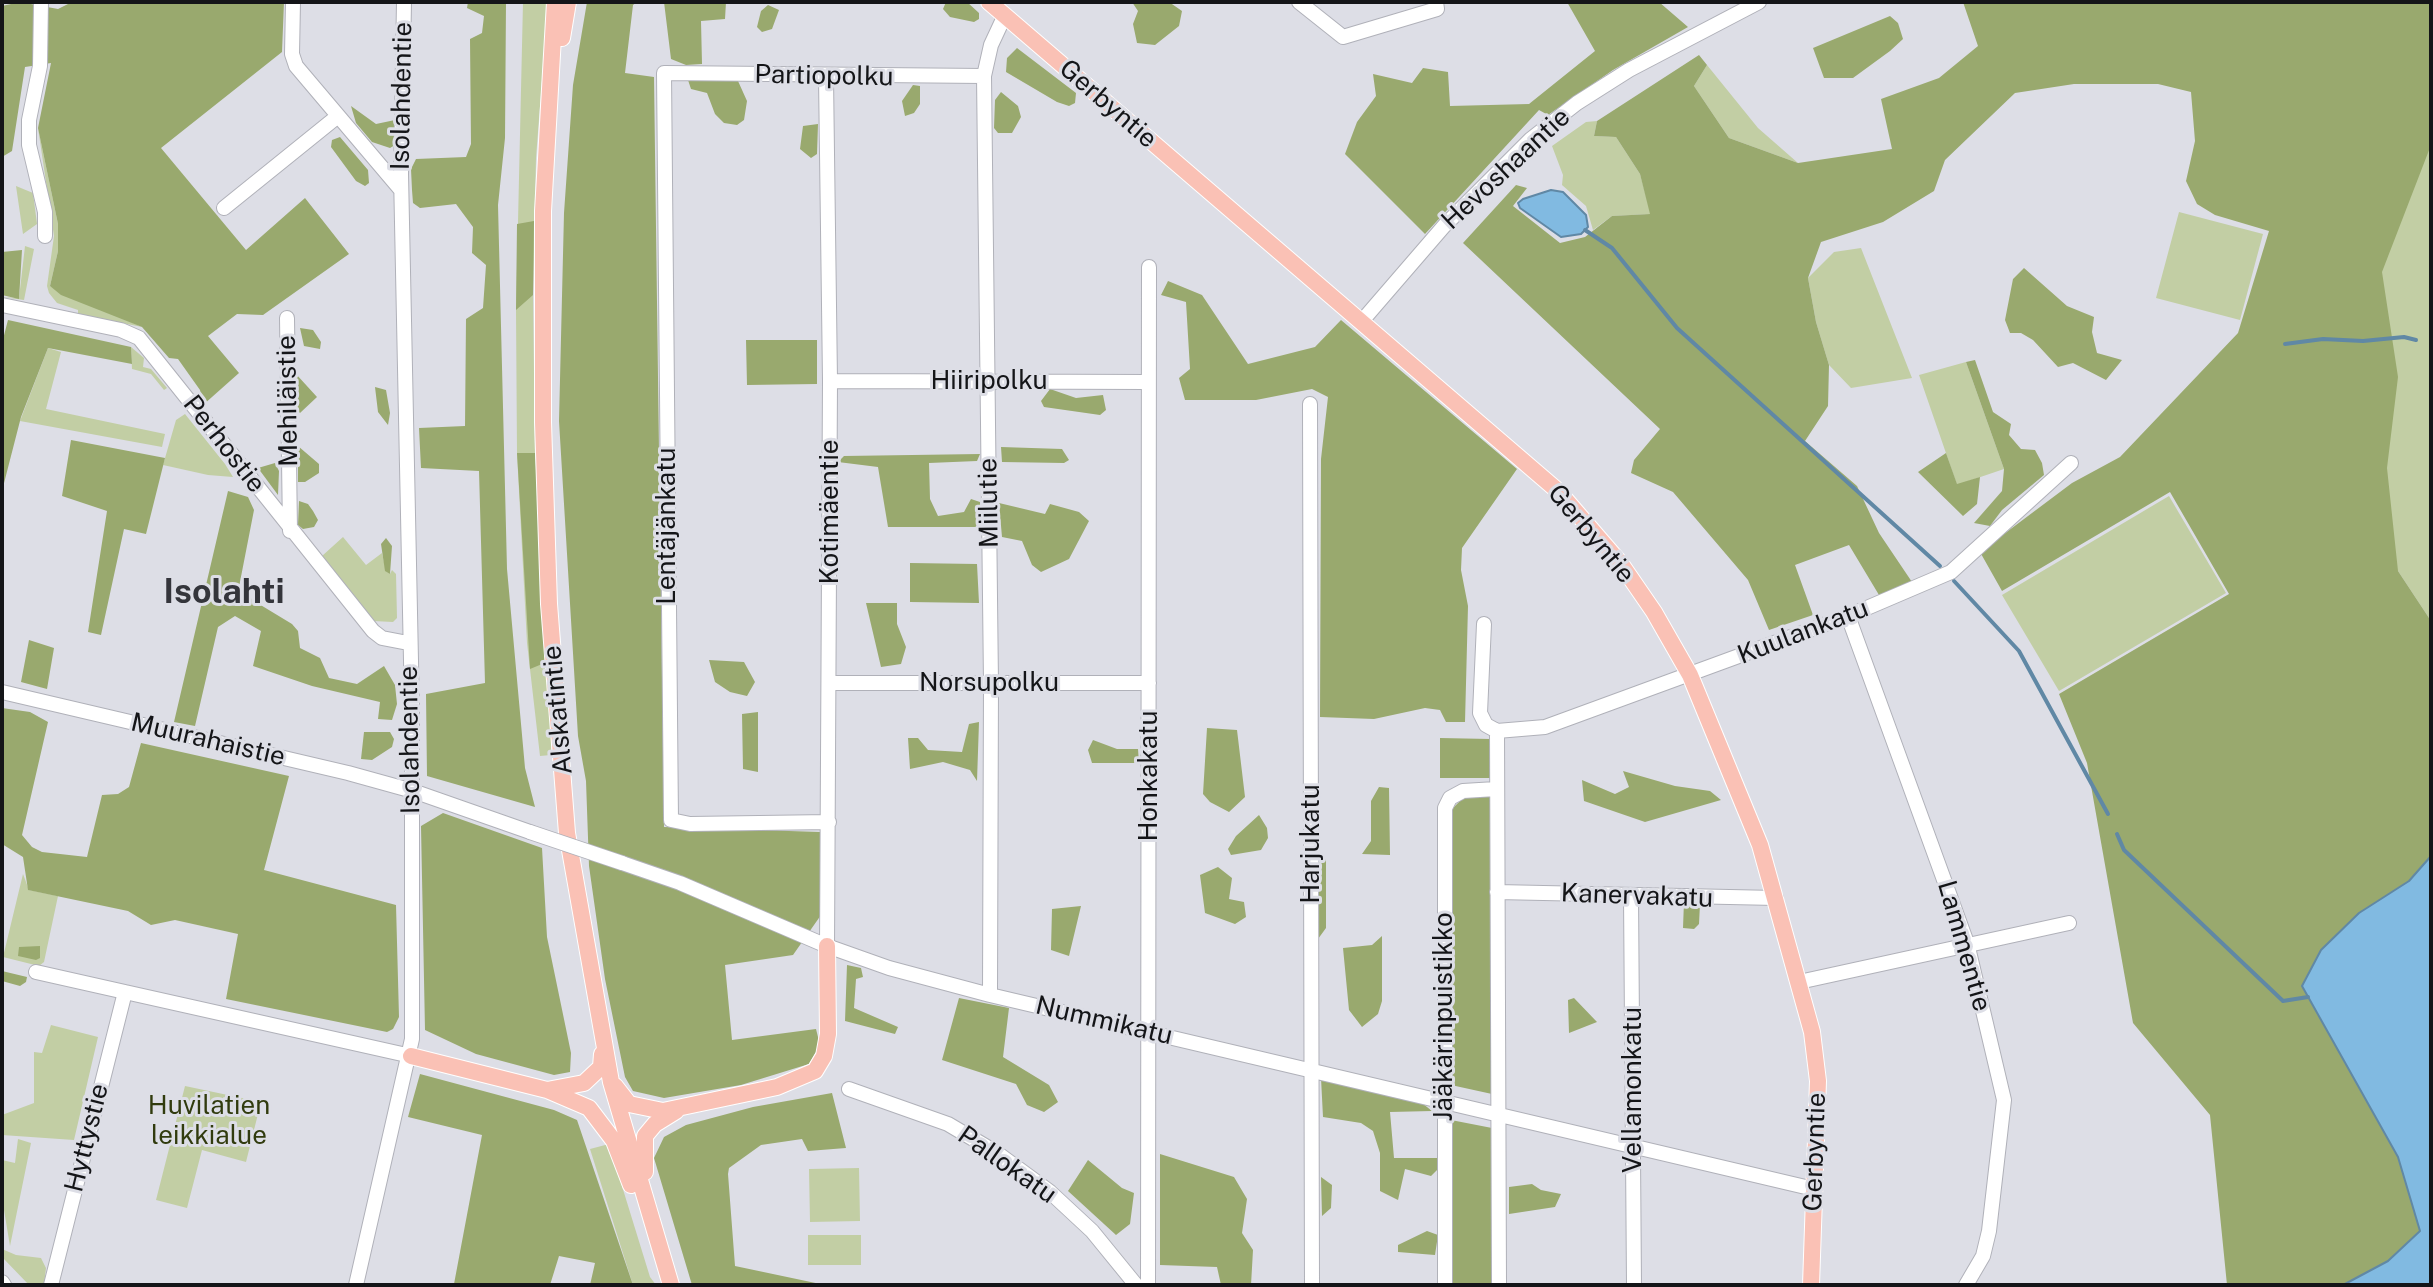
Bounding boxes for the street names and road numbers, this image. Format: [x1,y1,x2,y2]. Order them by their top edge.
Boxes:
street label: Isolahdentie [385,22,419,170]
street label: Gerbyntie [1053,53,1163,155]
street label: Partiopolku [754,59,894,93]
street label: Hevoshaantie [1435,102,1577,236]
street label: Mehiläistie [271,335,305,467]
street label: Hiiripolku [930,365,1048,397]
street label: Perhostie [176,389,272,499]
street label: Kotimäentie [814,439,846,585]
street label: Lentäjänkatu [651,447,683,605]
street label: Miilutie [973,458,1005,548]
street label: Gerbyntie [1541,478,1641,590]
street label: Kuulankatu [1733,593,1873,671]
street label: Alskatintie [537,644,579,776]
street label: Isolahdentie [393,666,427,814]
street label: Norsupolku [919,667,1059,699]
street label: Muurahaistie [128,707,288,773]
street label: Honkakatu [1133,710,1165,842]
street label: Harjukatu [1295,784,1327,904]
street label: Lammentie [1930,877,1998,1015]
street label: Kanervakatu [1560,878,1714,914]
street label: Jääkärinpuistikko [1428,912,1460,1122]
street label: Nummikatu [1032,990,1176,1052]
street label: Vellamonkatu [1617,1007,1649,1173]
street label: Hyttystie [58,1081,116,1195]
street label: Gerbyntie [1797,1092,1833,1212]
street label: Pallokatu [952,1120,1062,1210]

